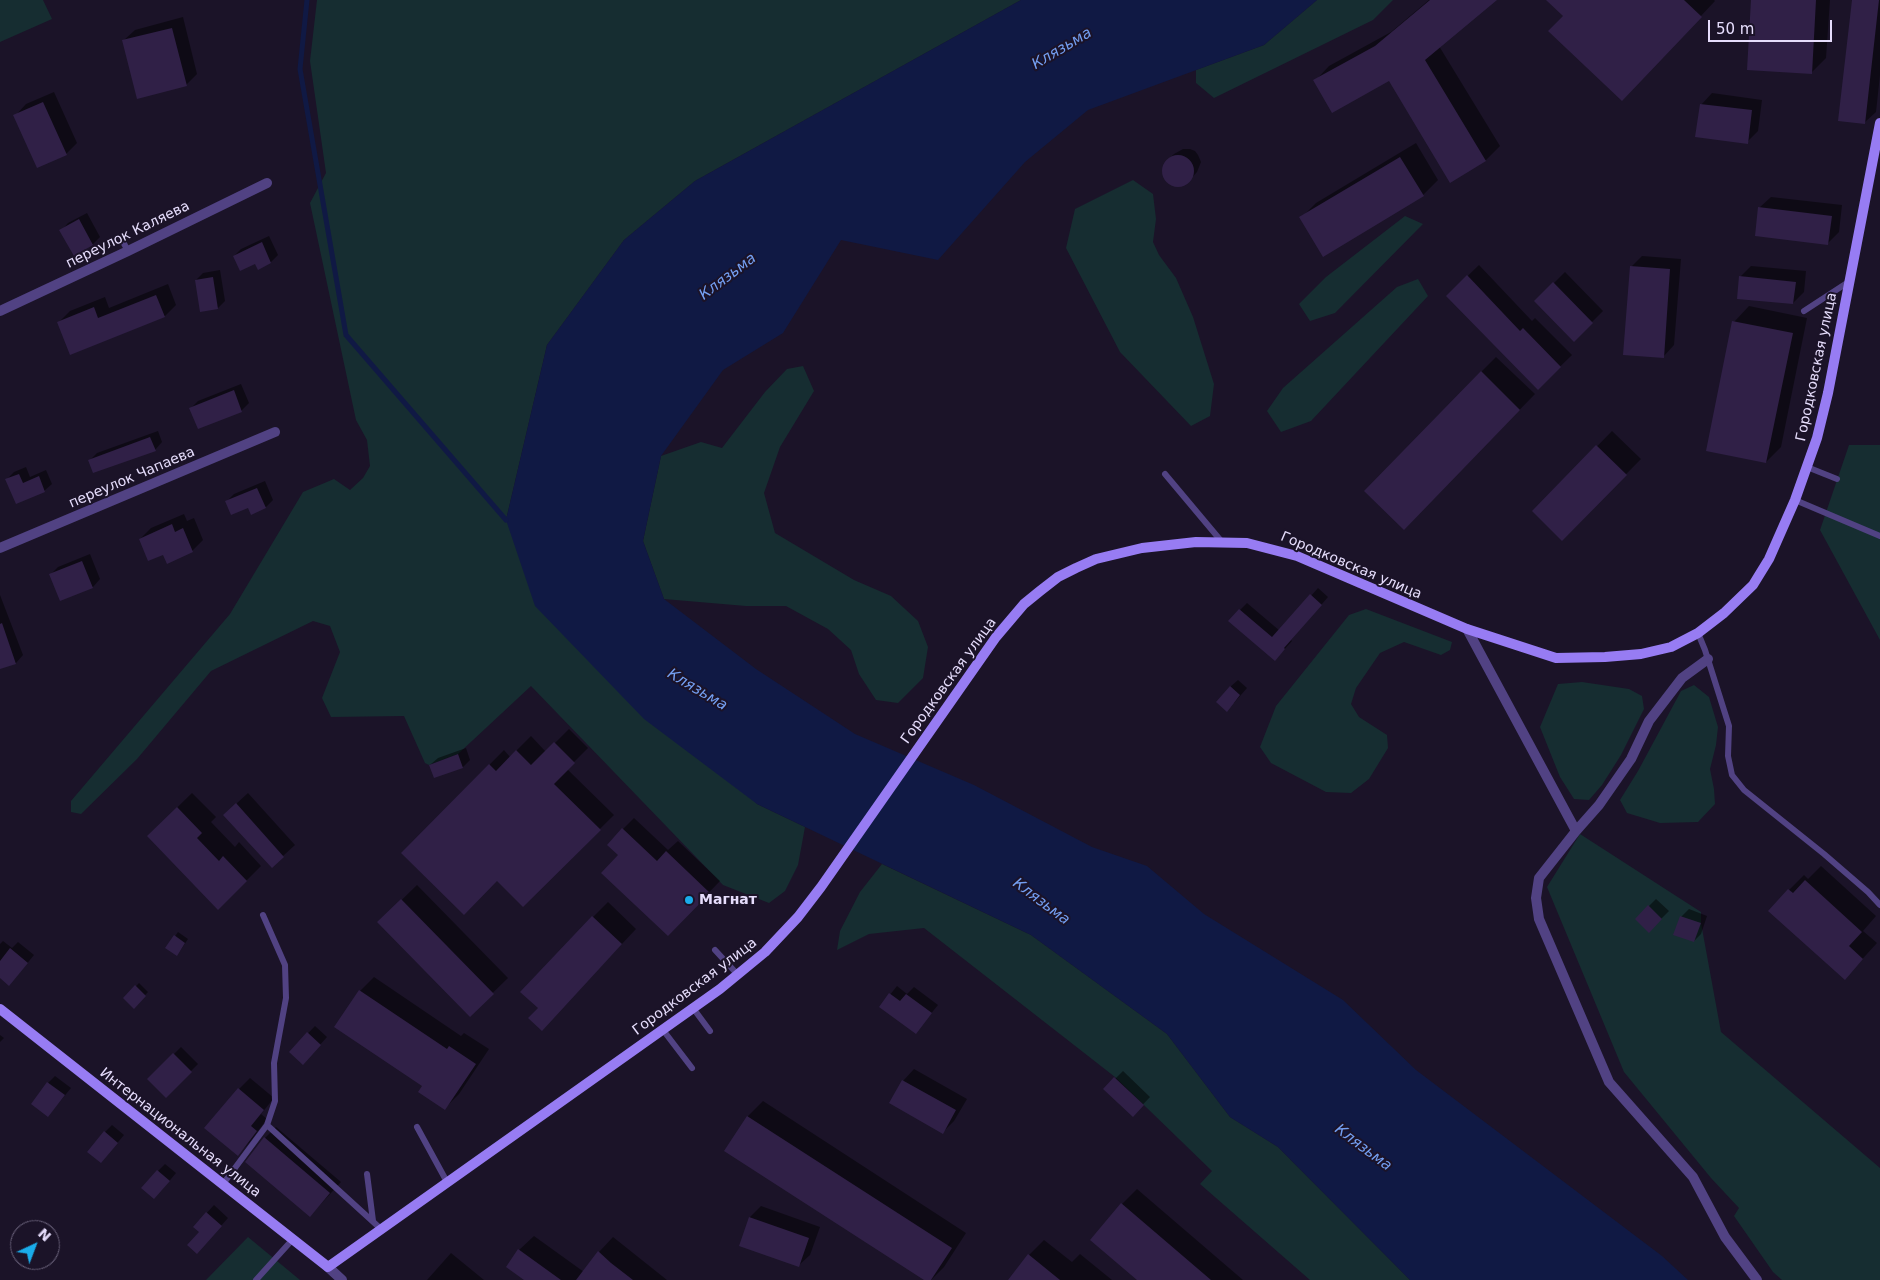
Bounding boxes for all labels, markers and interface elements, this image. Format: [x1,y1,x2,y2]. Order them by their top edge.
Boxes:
scale bar [1710,10,1834,42]
text: 50 m [1716,20,1754,38]
water label: Клязьма [1029,24,1095,74]
street label: переулок Каляева [64,198,192,272]
water label: Клязьма [696,250,760,304]
street label: Городковская улица [1793,291,1841,443]
street label: переулок Чапаева [66,444,198,512]
street label: Городковская улица [1278,529,1424,603]
street label: Городковская улица [898,615,1000,747]
water label: Клязьма [664,665,730,715]
water label: Клязьма [1009,875,1073,929]
place label: Магнат [699,892,757,908]
marker: Магнат [683,894,695,906]
street label: Городковская улица [629,935,761,1039]
street label: Интернациональная улица [96,1065,264,1201]
water label: Клязьма [1331,1121,1395,1175]
north arrow [10,1220,60,1270]
text: N [35,1225,54,1245]

